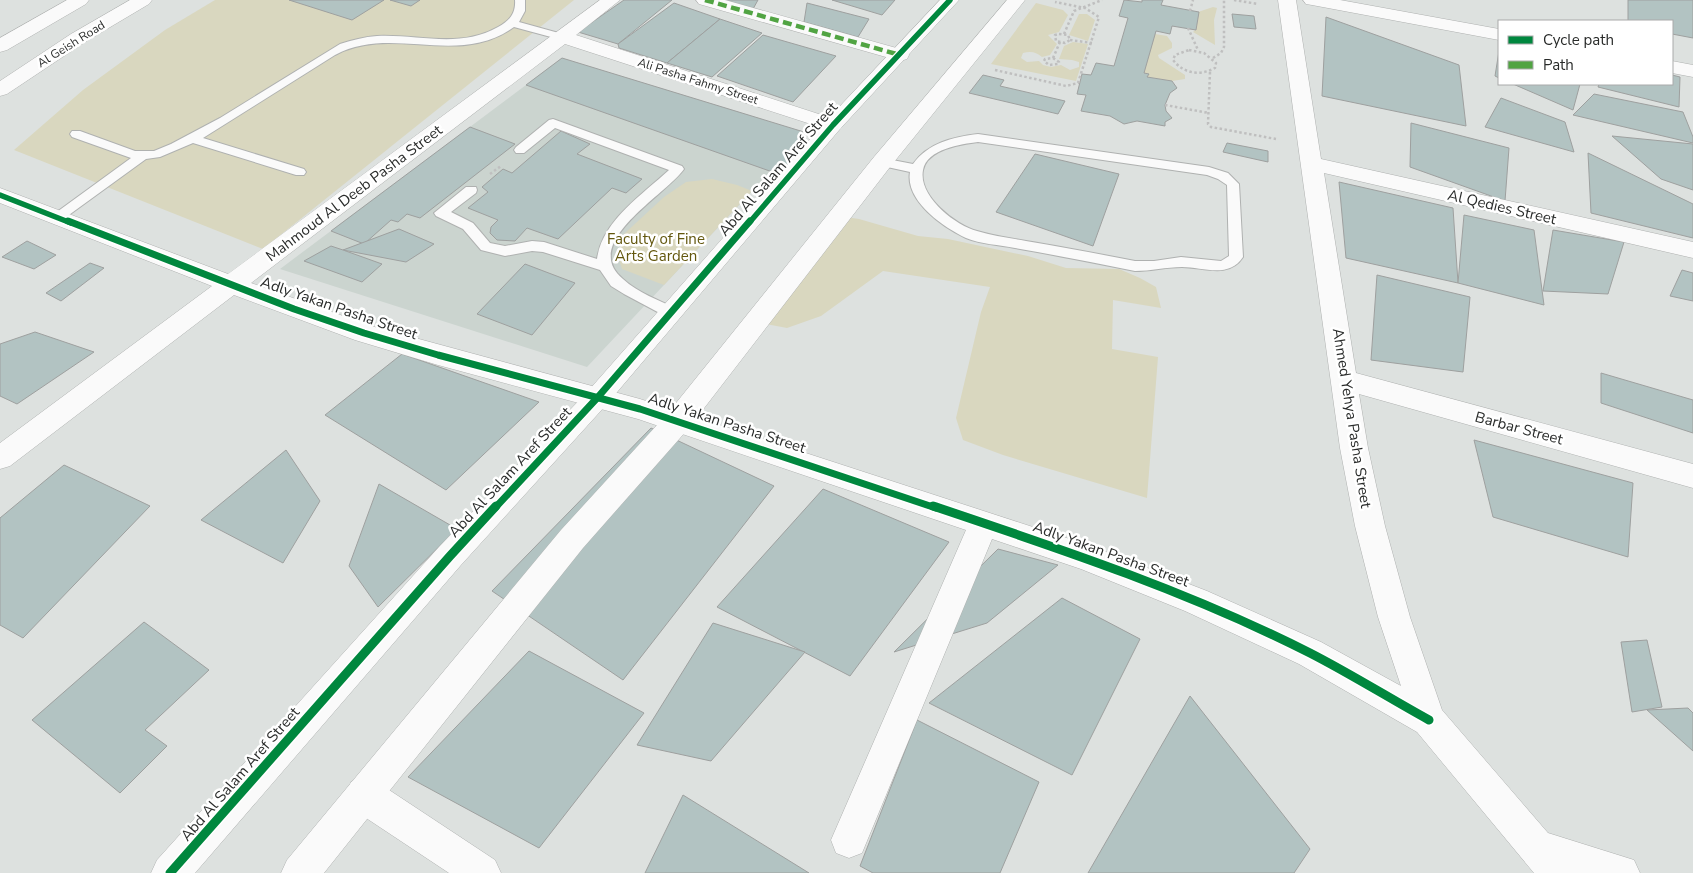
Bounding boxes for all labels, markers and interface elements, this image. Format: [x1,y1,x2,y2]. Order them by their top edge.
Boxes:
street label: Al Geish Road [34,17,108,71]
legend [1498,20,1673,85]
text: Cycle path [1543,30,1614,50]
street label: Ali Pasha Fahmy Street [636,54,761,108]
text: Path [1543,55,1574,75]
street label: Abd Al Salam Aref Street [714,97,842,240]
street label: Mahmoud Al Deeb Pasha Street [262,120,447,266]
street label: Al Qedies Street [1446,185,1559,229]
park label: Faculty of Fine Arts Garden [607,229,705,266]
street label: Adly Yakan Pasha Street [258,272,421,344]
street label: Ahmed Yehya Pasha Street [1328,327,1376,510]
street label: Adly Yakan Pasha Street [646,388,809,458]
street label: Abd Al Salam Aref Street [444,402,576,542]
street label: Barbar Street [1473,407,1566,450]
street label: Adly Yakan Pasha Street [1030,516,1192,592]
street label: Abd Al Salam Aref Street [176,702,304,845]

